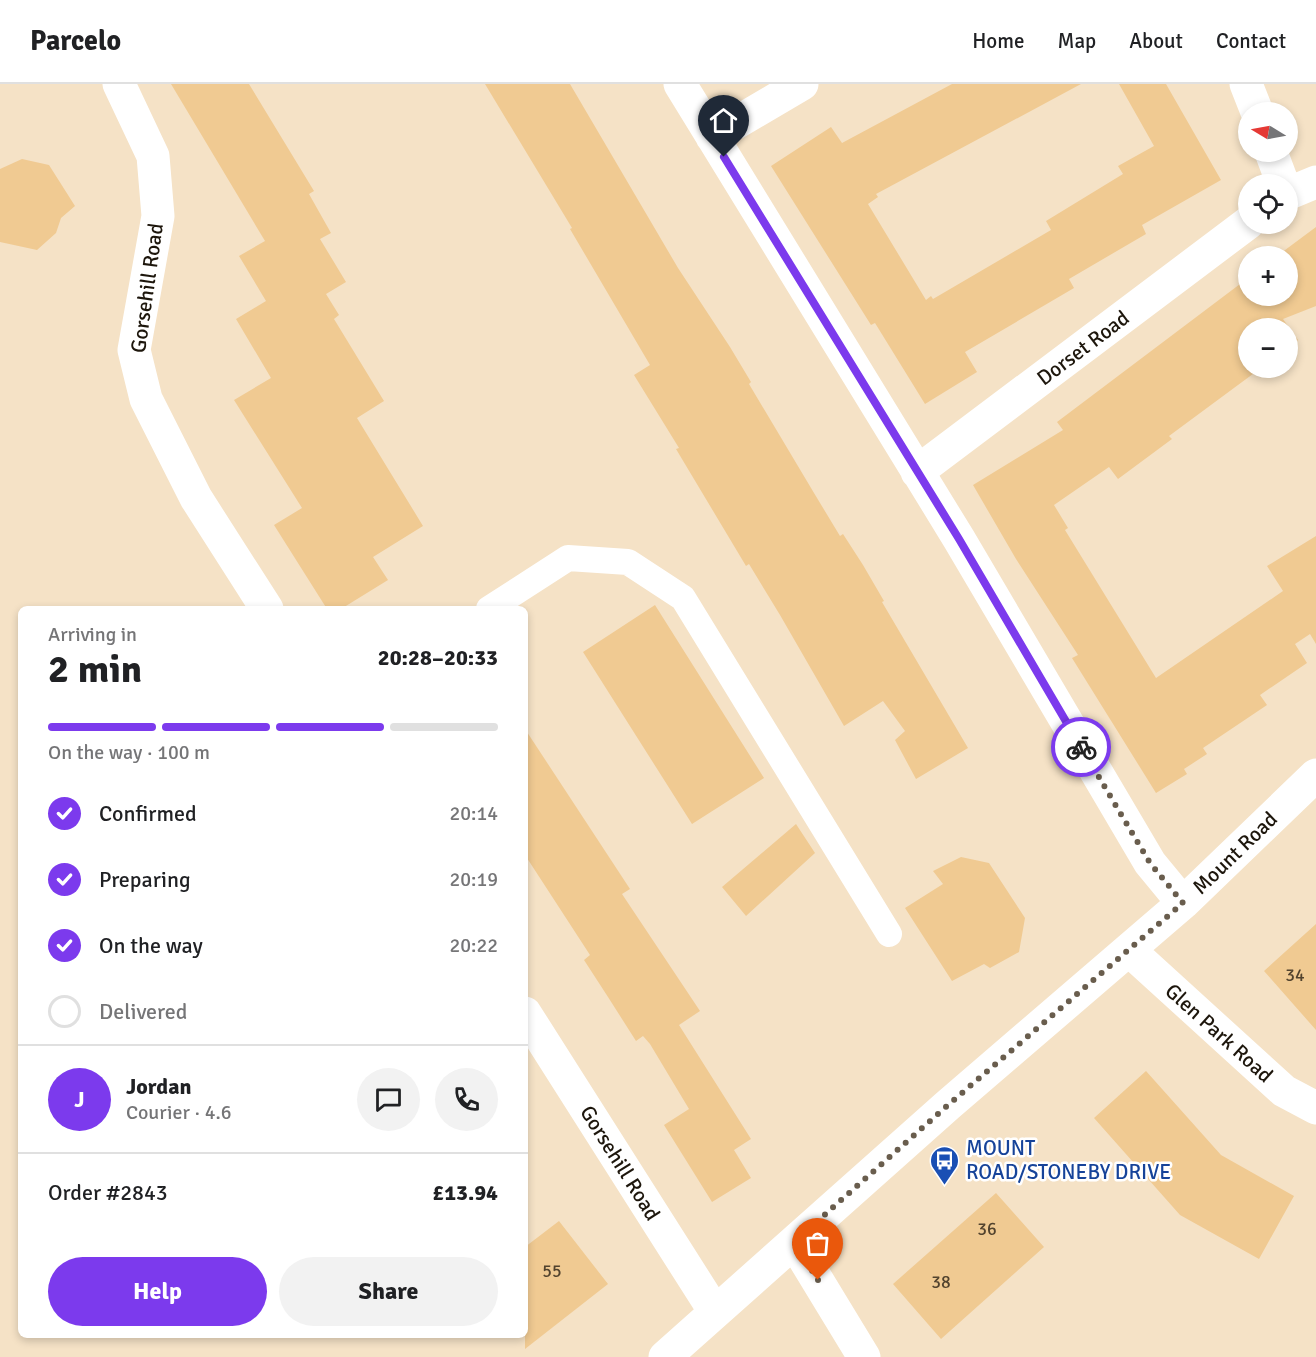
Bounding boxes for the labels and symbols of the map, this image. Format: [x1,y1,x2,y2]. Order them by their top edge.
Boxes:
pin [698,95,749,157]
north arrow [1238,102,1298,162]
street label: Gorsehill Road [125,221,169,355]
street label: Dorset Road [1032,305,1134,391]
courier [1051,717,1111,777]
street label: Mount Road [1187,806,1283,900]
house number: 34 [1285,964,1305,986]
street label: Glen Park Road [1160,978,1278,1088]
street label: Gorsehill Road [574,1101,666,1225]
place label: MOUNT ROAD/STONEBY DRIVE [966,1135,1171,1185]
bus stop icon: MOUNT ROAD/STONEBY DRIVE [929,1144,961,1186]
pin [792,1218,843,1280]
house number: 36 [977,1218,997,1240]
house number: 55 [542,1260,562,1282]
house number: 38 [931,1271,951,1293]

